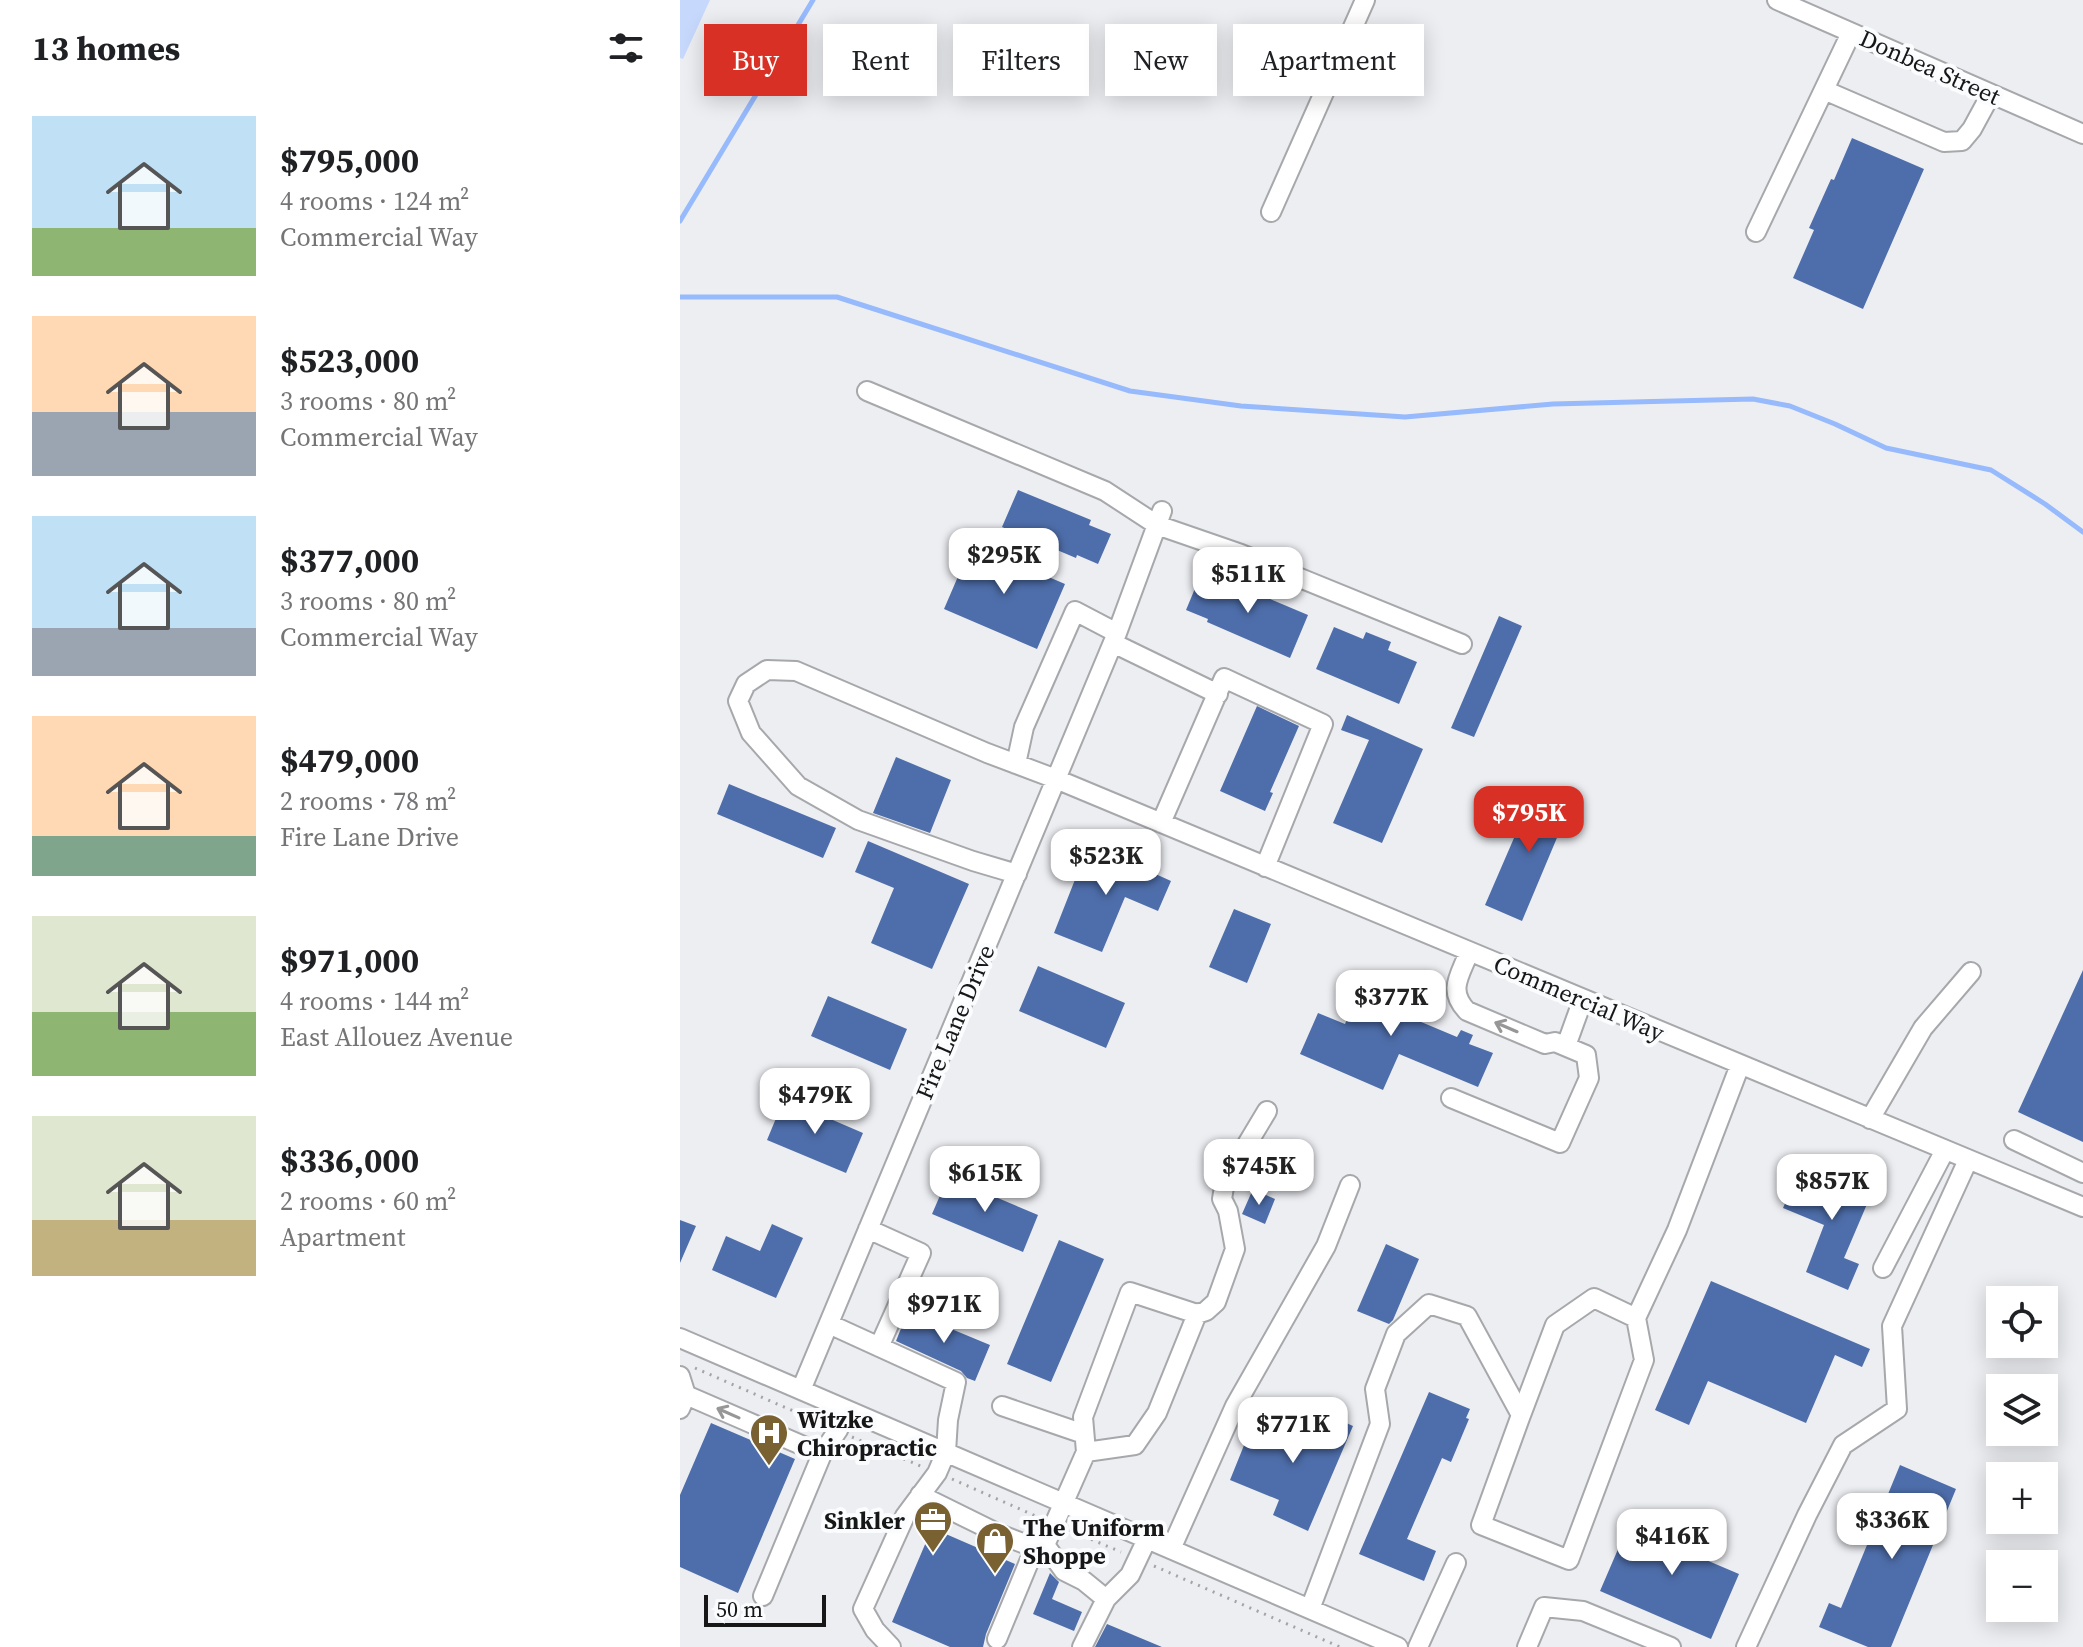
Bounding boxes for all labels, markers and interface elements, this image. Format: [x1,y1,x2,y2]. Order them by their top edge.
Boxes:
street label: Donbea Street [1855,21,2006,113]
chip: Buy [704,24,807,96]
chip: Rent [823,24,937,96]
chip: Filters [953,24,1089,96]
chip: New [1105,24,1217,96]
chip: Apartment [1233,24,1424,96]
text: 13 homes [32,25,180,71]
icon: filters [604,26,648,70]
text: $795,000 [280,137,419,183]
icon: home [96,148,192,244]
text: 4 rooms · 124 m² [280,183,469,219]
text: Commercial Way [280,219,478,255]
text: $523,000 [280,337,419,383]
icon: home [96,348,192,444]
text: 3 rooms · 80 m² [280,383,456,419]
text: Commercial Way [280,419,478,455]
pin: $295K [948,528,1060,596]
text: $295K [967,536,1041,572]
text: $377,000 [280,537,419,583]
pin: $511K [1192,547,1304,615]
icon: home [96,548,192,644]
text: $511K [1211,555,1285,591]
text: 3 rooms · 80 m² [280,583,456,619]
text: Commercial Way [280,619,478,655]
text: $479,000 [280,737,419,783]
icon: home [96,748,192,844]
text: 2 rooms · 78 m² [280,783,456,819]
pin: $795K [1473,786,1585,854]
text: $795K [1492,794,1566,830]
text: Fire Lane Drive [280,819,459,855]
pin: $523K [1050,829,1162,897]
text: $523K [1069,837,1143,873]
text: $971,000 [280,937,419,983]
street label: Fire Lane Drive [908,940,1002,1104]
street label: Commercial Way [1489,947,1670,1049]
icon: home [96,948,192,1044]
pin: $377K [1335,970,1447,1038]
text: $377K [1354,978,1428,1014]
text: 4 rooms · 144 m² [280,983,469,1019]
text: East Allouez Avenue [280,1019,513,1055]
one-way arrow [1494,1019,1519,1034]
pin: $479K [759,1068,871,1136]
text: $479K [778,1076,852,1112]
text: $336,000 [280,1137,419,1183]
pin: $745K [1203,1139,1315,1207]
pin: $615K [929,1146,1041,1214]
text: $745K [1222,1147,1296,1183]
icon: home [96,1148,192,1244]
text: $615K [948,1154,1022,1190]
pin: $857K [1776,1154,1888,1222]
text: $857K [1795,1162,1869,1198]
text: 2 rooms · 60 m² [280,1183,456,1219]
text: Apartment [280,1219,405,1255]
pin: $971K [888,1277,1000,1345]
text: $971K [907,1285,981,1321]
map controls [1986,1286,2058,1622]
button: locate [1986,1286,2058,1358]
button: layers [1986,1374,2058,1446]
pin: $771K [1237,1397,1349,1465]
place label: Witzke Chiropractic [797,1403,937,1464]
one-way arrow [716,1404,741,1419]
text: $771K [1256,1405,1330,1441]
hospital icon: Witzke Chiropractic [748,1412,790,1467]
button: + [1986,1462,2058,1534]
pin: $336K [1836,1493,1948,1561]
office icon: Sinkler [912,1499,954,1554]
text: $336K [1855,1501,1929,1537]
place label: Sinkler [824,1504,906,1537]
pin: $416K [1616,1509,1728,1577]
place label: The Uniform Shoppe [1023,1511,1165,1572]
text: $416K [1635,1517,1709,1553]
shop icon: The Uniform Shoppe [974,1520,1016,1575]
button: − [1986,1550,2058,1622]
scale bar [704,1591,826,1627]
text: 50 m [716,1594,763,1624]

